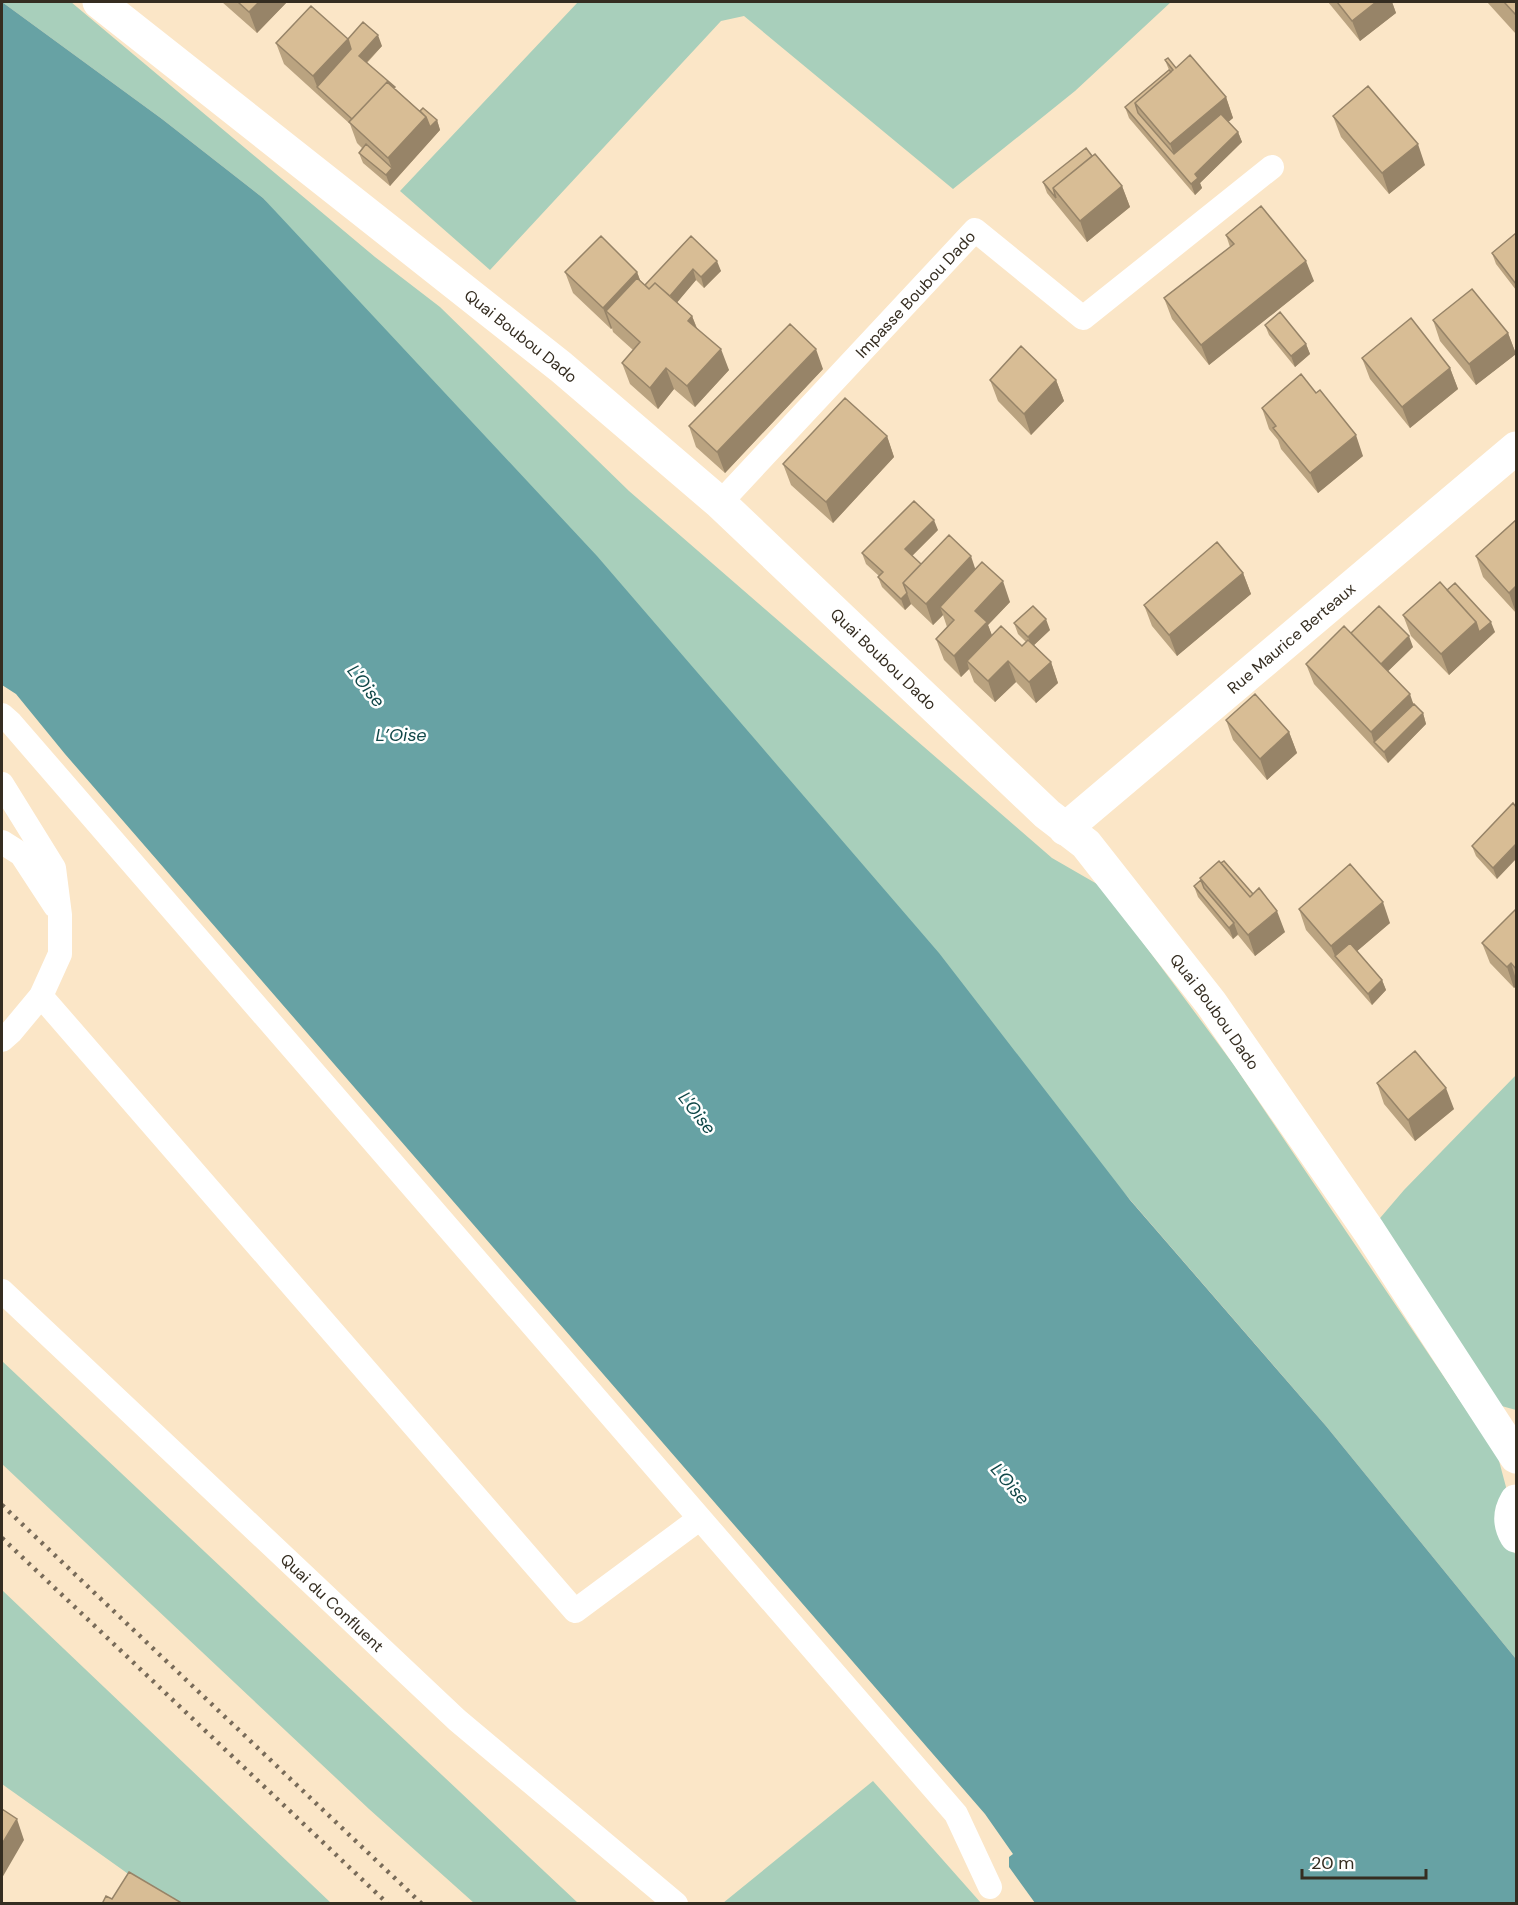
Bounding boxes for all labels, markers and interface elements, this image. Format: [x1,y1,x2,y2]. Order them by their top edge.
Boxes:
street label: Impasse Boubou Dado [851,226,980,362]
street label: Quai Boubou Dado [460,284,582,387]
street label: Rue Maurice Berteaux [1223,578,1360,698]
street label: Quai Boubou Dado [826,603,941,714]
water label: L'Oise [342,660,390,712]
water label: L’Oise [376,723,426,747]
street label: Quai Boubou Dado [1166,949,1264,1074]
water label: L'Oise [673,1087,721,1139]
water label: L'Oise [985,1458,1035,1510]
street label: Quai du Confluent [276,1549,389,1656]
scale bar [1302,1842,1426,1880]
text: 20 m [1311,1851,1354,1875]

